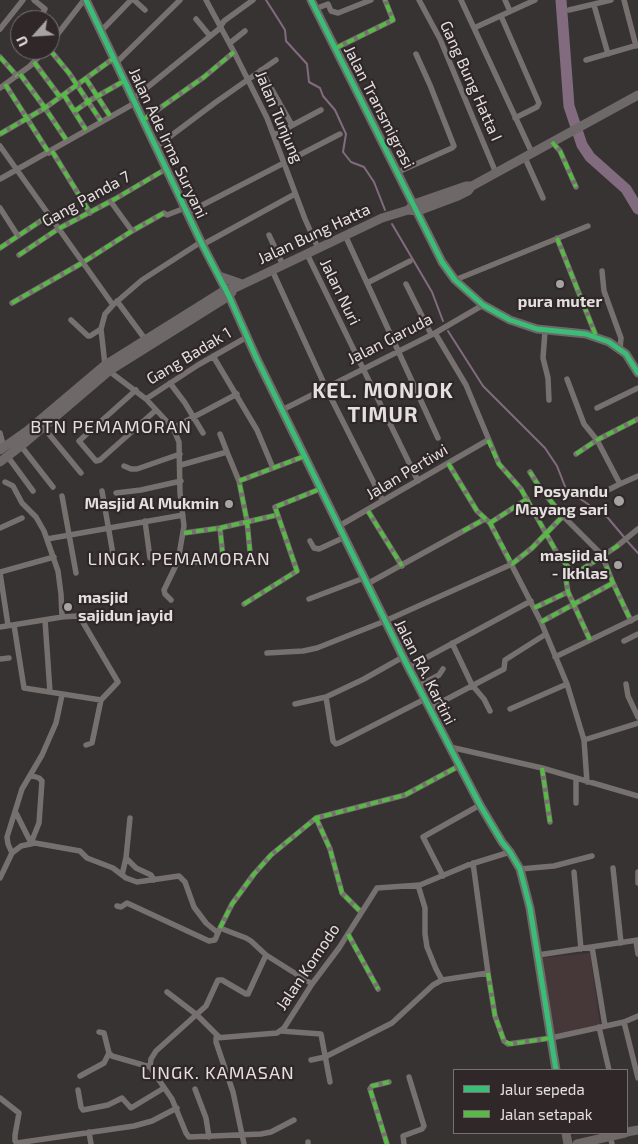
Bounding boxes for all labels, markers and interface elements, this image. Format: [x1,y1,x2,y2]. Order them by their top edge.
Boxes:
north arrow [10,10,60,60]
street label: Gang Bung Hatta I [436,18,506,144]
text: U [12,33,32,49]
street label: Jalan Transmigrasi [340,42,418,172]
street label: Jalan Ade Irma Suryani [125,65,211,221]
street label: Jalan Tunjung [251,68,307,166]
street label: Gang Panda 7 [39,167,133,231]
street label: Jalan Bung Hatta [255,200,373,268]
street label: Jalan Nuri [316,256,364,328]
marker: pura muter [554,278,566,290]
place label: pura muter [518,292,602,312]
street label: Jalan Garuda [344,309,436,369]
street label: Gang Badak 1 [143,323,235,389]
district label: KEL. MONJOK TIMUR [311,378,455,428]
district label: BTN PEMAMORAN [29,416,193,438]
street label: Jalan Pertiwi [363,440,451,504]
place label: Posyandu Mayang sari [515,482,608,520]
place label: Masjid Al Mukmin [85,494,219,514]
marker: Posyandu Mayang sari [612,494,626,508]
marker: Masjid Al Mukmin [223,498,235,510]
place label: masjid al - Ikhlas [540,546,608,584]
district label: LINGK. PEMAMORAN [85,548,273,570]
marker: masjid al - Ikhlas [612,559,624,571]
place label: masjid sajidun jayid [78,588,173,626]
marker: masjid sajidun jayid [62,601,74,613]
street label: Jalan RA. Kartini [390,616,460,728]
street label: Jalan Komodo [272,920,344,1014]
district label: LINGK. KAMASAN [139,1062,297,1084]
legend [453,1069,628,1134]
text: Jalur sepeda [500,1080,585,1098]
text: Jalan setapak [500,1105,592,1123]

